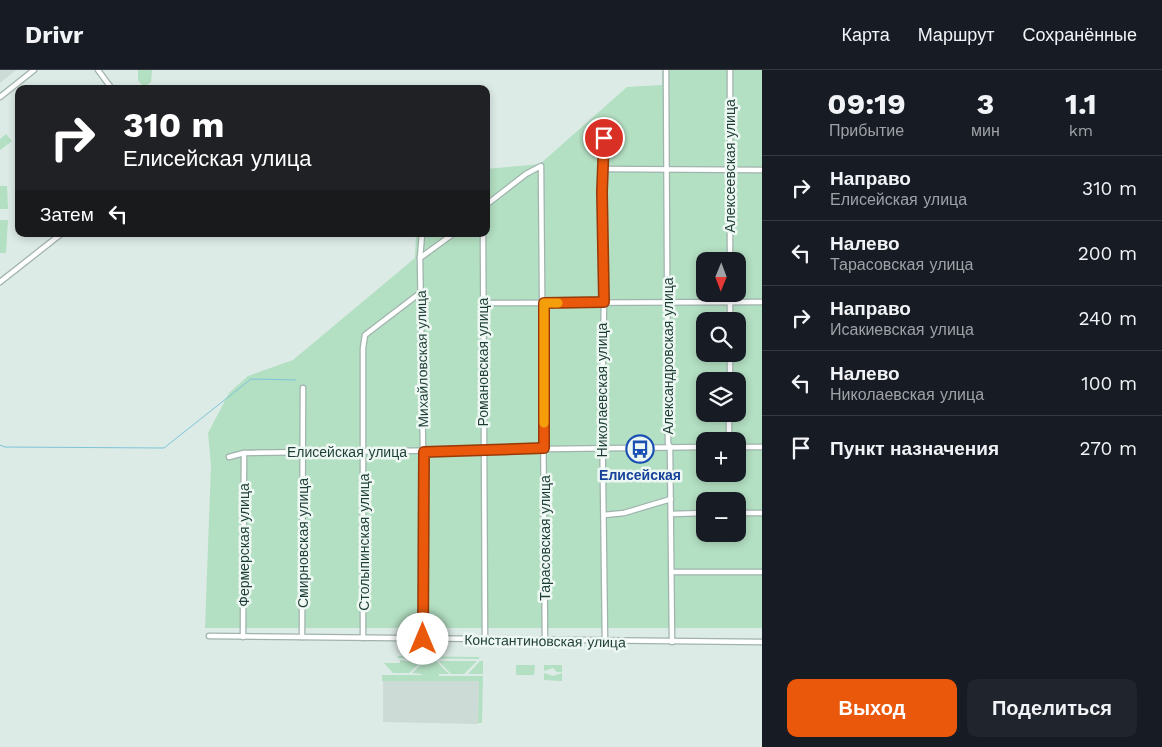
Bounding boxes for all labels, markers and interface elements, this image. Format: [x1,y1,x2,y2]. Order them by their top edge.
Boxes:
text: Drivr [25,21,83,49]
text: Карта [842,24,890,45]
text: Маршрут [918,24,994,45]
text: Сохранённые [1022,24,1137,45]
text: 09:19 [827,86,906,121]
text: 3 [976,86,994,121]
text: 1.1 [1065,86,1097,121]
street label: Алексеевская улица [722,99,738,233]
text: 310 m [123,104,224,146]
icon: right [40,105,105,170]
pin [583,117,625,159]
text: Прибытие [829,121,904,140]
text: мин [971,121,1000,140]
text: km [1069,121,1093,140]
icon: arrive [590,124,618,152]
text: Елисейская улица [123,146,312,171]
text: Направо [830,167,911,190]
icon: right [787,174,815,202]
text: 310 m [1082,177,1137,200]
text: Елисейская улица [830,190,967,209]
icon: left [104,200,132,228]
text: Затем [40,203,94,226]
text: Налево [830,232,900,255]
icon: left [787,239,815,267]
text: 200 m [1078,242,1137,265]
north arrow [696,252,746,302]
map controls [696,252,746,542]
text: Тарасовская улица [830,255,974,274]
street label: Александровская улица [660,277,676,435]
street label: Михайловская улица [413,290,431,428]
street label: Романовская улица [475,297,491,426]
text: Направо [830,297,911,320]
icon: right [787,304,815,332]
text: 240 m [1078,307,1137,330]
button: search [696,312,746,362]
text: Исакиевская улица [830,320,974,339]
street label: Николаевская улица [594,322,610,457]
text: Налево [830,362,900,385]
icon: left [787,369,815,397]
button: layers [696,372,746,422]
text: 100 m [1081,372,1137,395]
text: Николаевская улица [830,385,984,404]
button: + [696,432,746,482]
bus stop icon: Елисейская [625,434,655,464]
icon: arrive [787,434,815,462]
text: Пункт назначения [830,437,999,460]
text: 270 m [1080,437,1137,460]
street label: Елисейская улица [287,444,407,460]
place label: Елисейская [599,467,681,483]
street label: Столыпинская улица [356,473,372,611]
street label: Тарасовская улица [537,475,553,601]
street label: Смирновская улица [295,478,311,608]
street label: Фермерская улица [236,483,252,607]
button: − [696,492,746,542]
position arrow [396,612,448,664]
street label: Константиновская улица [464,632,626,650]
button: Выход [787,679,957,737]
button: Поделиться [967,679,1137,737]

